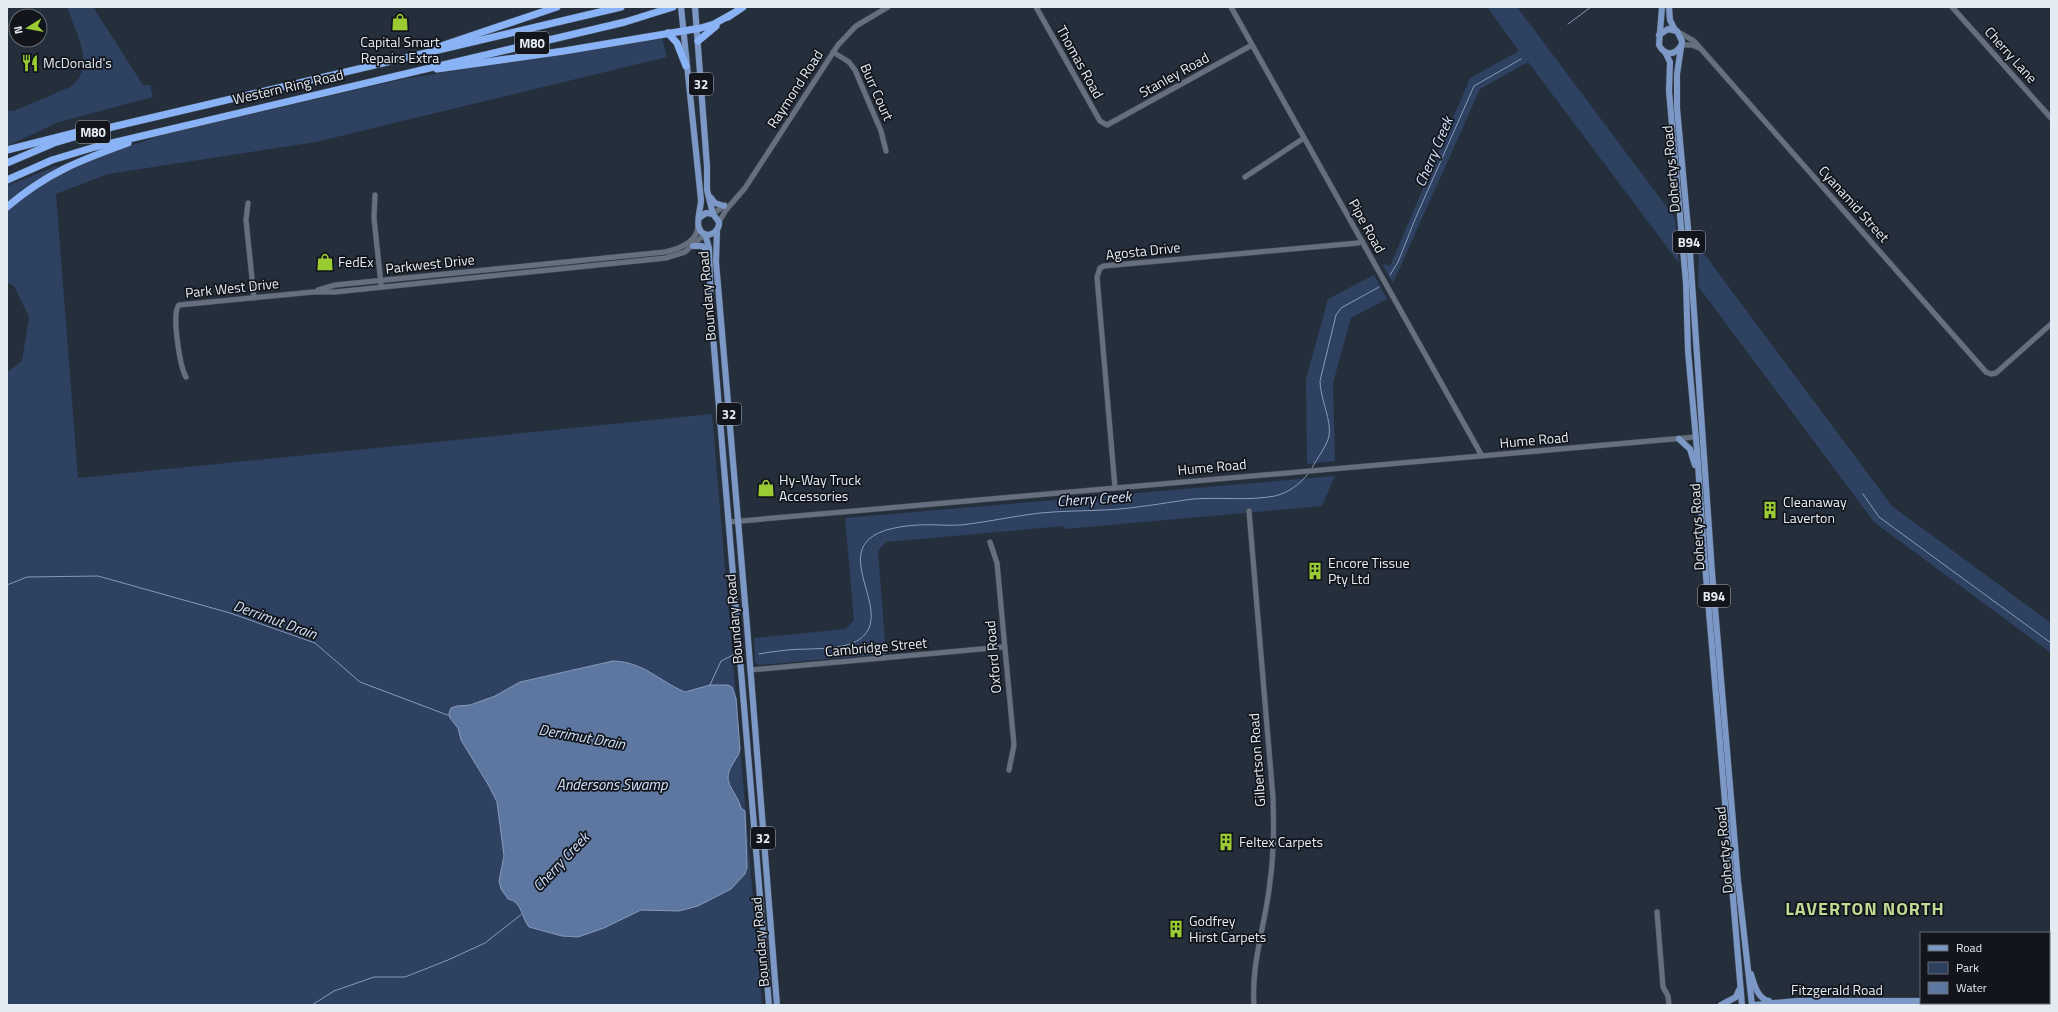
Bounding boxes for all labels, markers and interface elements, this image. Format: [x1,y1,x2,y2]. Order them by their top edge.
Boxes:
north arrow [8,8,48,48]
shop icon: Capital Smart Repairs Extra [390,12,410,32]
street label: Thomas Road [1052,21,1109,102]
street label: Cherry Lane [1980,22,2043,88]
text: N [10,25,27,35]
place label: Capital Smart Repairs Extra [360,31,440,68]
road number: M80 [515,32,549,54]
street label: Raymond Road [761,45,828,132]
street label: Stanley Road [1135,47,1213,102]
place label: McDonald's [43,52,112,73]
restaurant icon: McDonald's [20,53,40,73]
street label: Burr Court [855,60,899,124]
street label: Western Ring Road [231,64,345,109]
road number: 32 [689,73,713,95]
water label: Cherry Creek [1408,111,1460,190]
road number: M80 [76,121,110,143]
street label: Dohertys Road [1656,125,1685,213]
street label: Cyanamid Street [1814,161,1895,247]
street label: Pipe Road [1344,195,1391,257]
road number: B94 [1673,231,1705,253]
street label: Agosta Drive [1105,236,1181,265]
street label: Parkwest Drive [384,248,476,279]
street label: Boundary Road [692,250,721,342]
place label: FedEx [338,251,374,272]
shop icon: FedEx [315,252,335,272]
street label: Park West Drive [184,272,280,303]
road number: 32 [717,403,741,425]
street label: Hume Road [1499,426,1569,453]
street label: Hume Road [1177,453,1247,480]
place label: Hy-Way Truck Accessories [779,469,861,506]
shop icon: Hy-Way Truck Accessories [756,478,776,498]
street label: Dohertys Road [1684,483,1709,571]
water label: Cherry Creek [1056,484,1134,513]
place label: Cleanaway Laverton [1783,491,1847,528]
building icon: Cleanaway Laverton [1760,500,1780,520]
place label: Encore Tissue Pty Ltd [1328,552,1409,589]
building icon: Encore Tissue Pty Ltd [1305,561,1325,581]
street label: Boundary Road [719,573,748,665]
road number: B94 [1698,585,1730,607]
water label: Derrimut Drain [230,594,321,645]
street label: Oxford Road [979,620,1006,694]
street label: Cambridge Street [824,632,928,661]
street label: Gilbertson Road [1243,712,1270,808]
water label: Derrimut Drain [537,718,628,756]
water label: Andersons Swamp [557,773,668,796]
street label: Dohertys Road [1709,806,1738,894]
water label: Cherry Creek [527,825,596,897]
road number: 32 [751,827,775,849]
place label: Feltex Carpets [1239,831,1323,852]
building icon: Feltex Carpets [1216,832,1236,852]
district label: LAVERTON NORTH [1785,895,1945,922]
street label: Boundary Road [745,896,774,988]
place label: Godfrey Hirst Carpets [1189,910,1266,947]
building icon: Godfrey Hirst Carpets [1166,919,1186,939]
legend [1920,932,2050,1004]
text: Road [1956,938,1982,957]
text: Park [1956,958,1979,977]
text: Water [1956,978,1987,997]
street label: Fitzgerald Road [1791,979,1883,1000]

